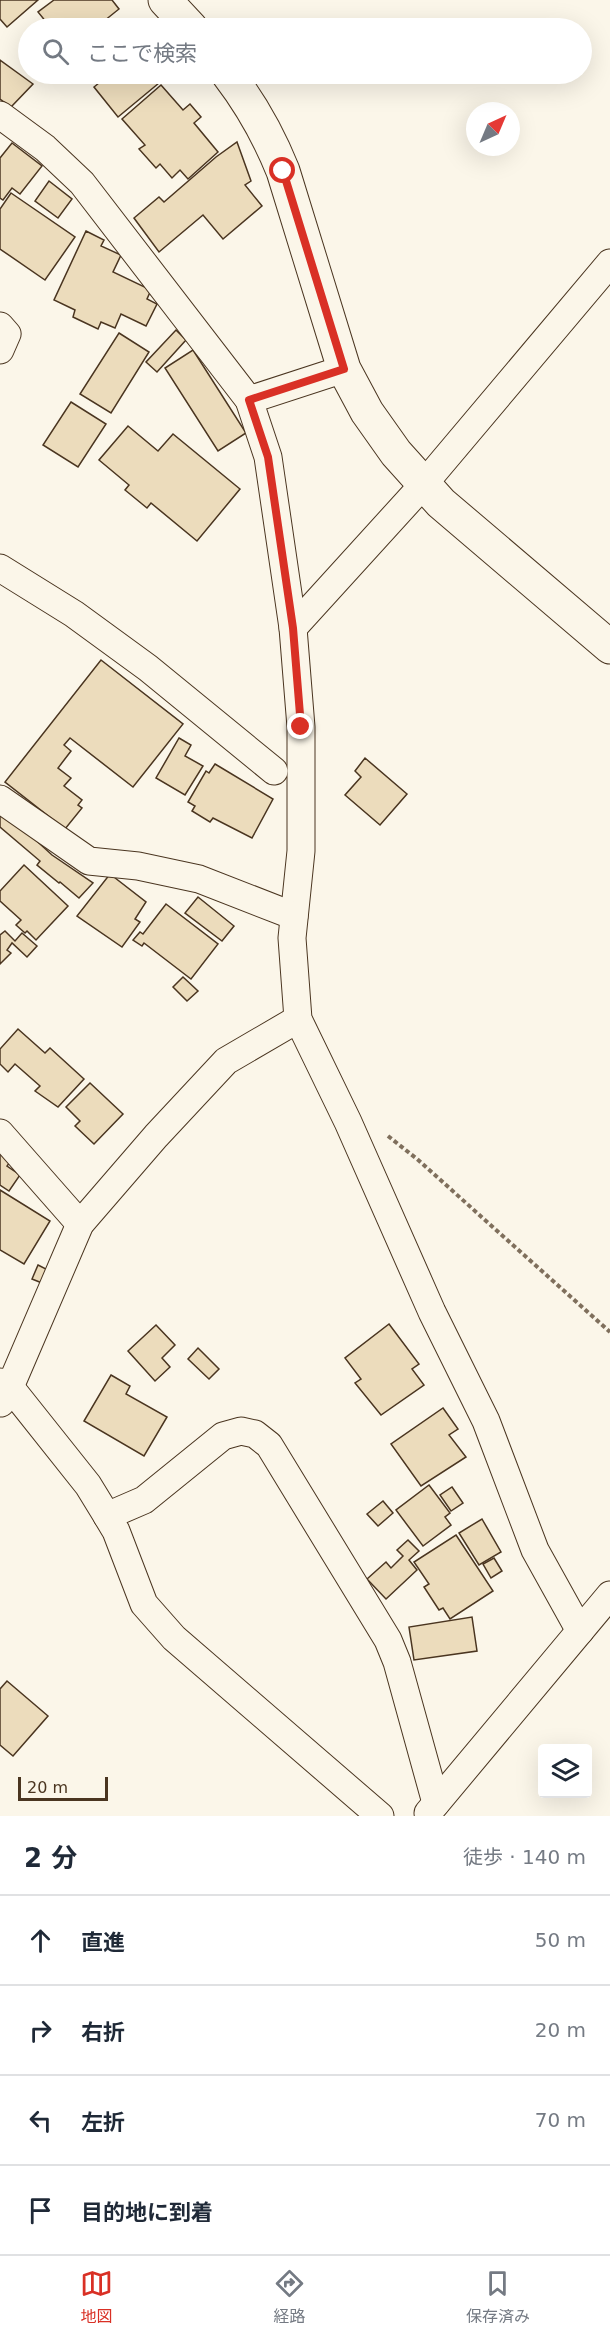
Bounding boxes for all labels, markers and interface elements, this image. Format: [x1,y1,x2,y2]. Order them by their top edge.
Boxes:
search box [18,18,592,84]
icon: search [39,35,72,68]
text: ここで検索 [87,41,197,66]
north arrow [466,102,520,156]
route start [269,157,295,183]
route end [287,713,313,739]
map controls [538,1744,592,1798]
button: layers [538,1744,592,1798]
scale bar [18,1774,108,1802]
text: 20 m [27,1778,68,1797]
text: 2 分 [24,1843,77,1873]
text: 徒歩 · 140 m [463,1845,586,1869]
icon: ahead [24,1924,57,1957]
text: 50 m [535,1928,586,1952]
text: 直進 [81,1930,125,1955]
icon: right [24,2014,57,2047]
text: 20 m [535,2018,586,2042]
text: 右折 [81,2020,125,2045]
icon: left [24,2104,57,2137]
text: 70 m [535,2108,586,2132]
text: 左折 [81,2110,125,2135]
icon: arrive [24,2194,57,2227]
text: 目的地に到着 [81,2200,213,2225]
tab: 地図 [80,2267,113,2327]
tab: 経路 [273,2267,306,2327]
tab: 保存済み [466,2267,530,2327]

